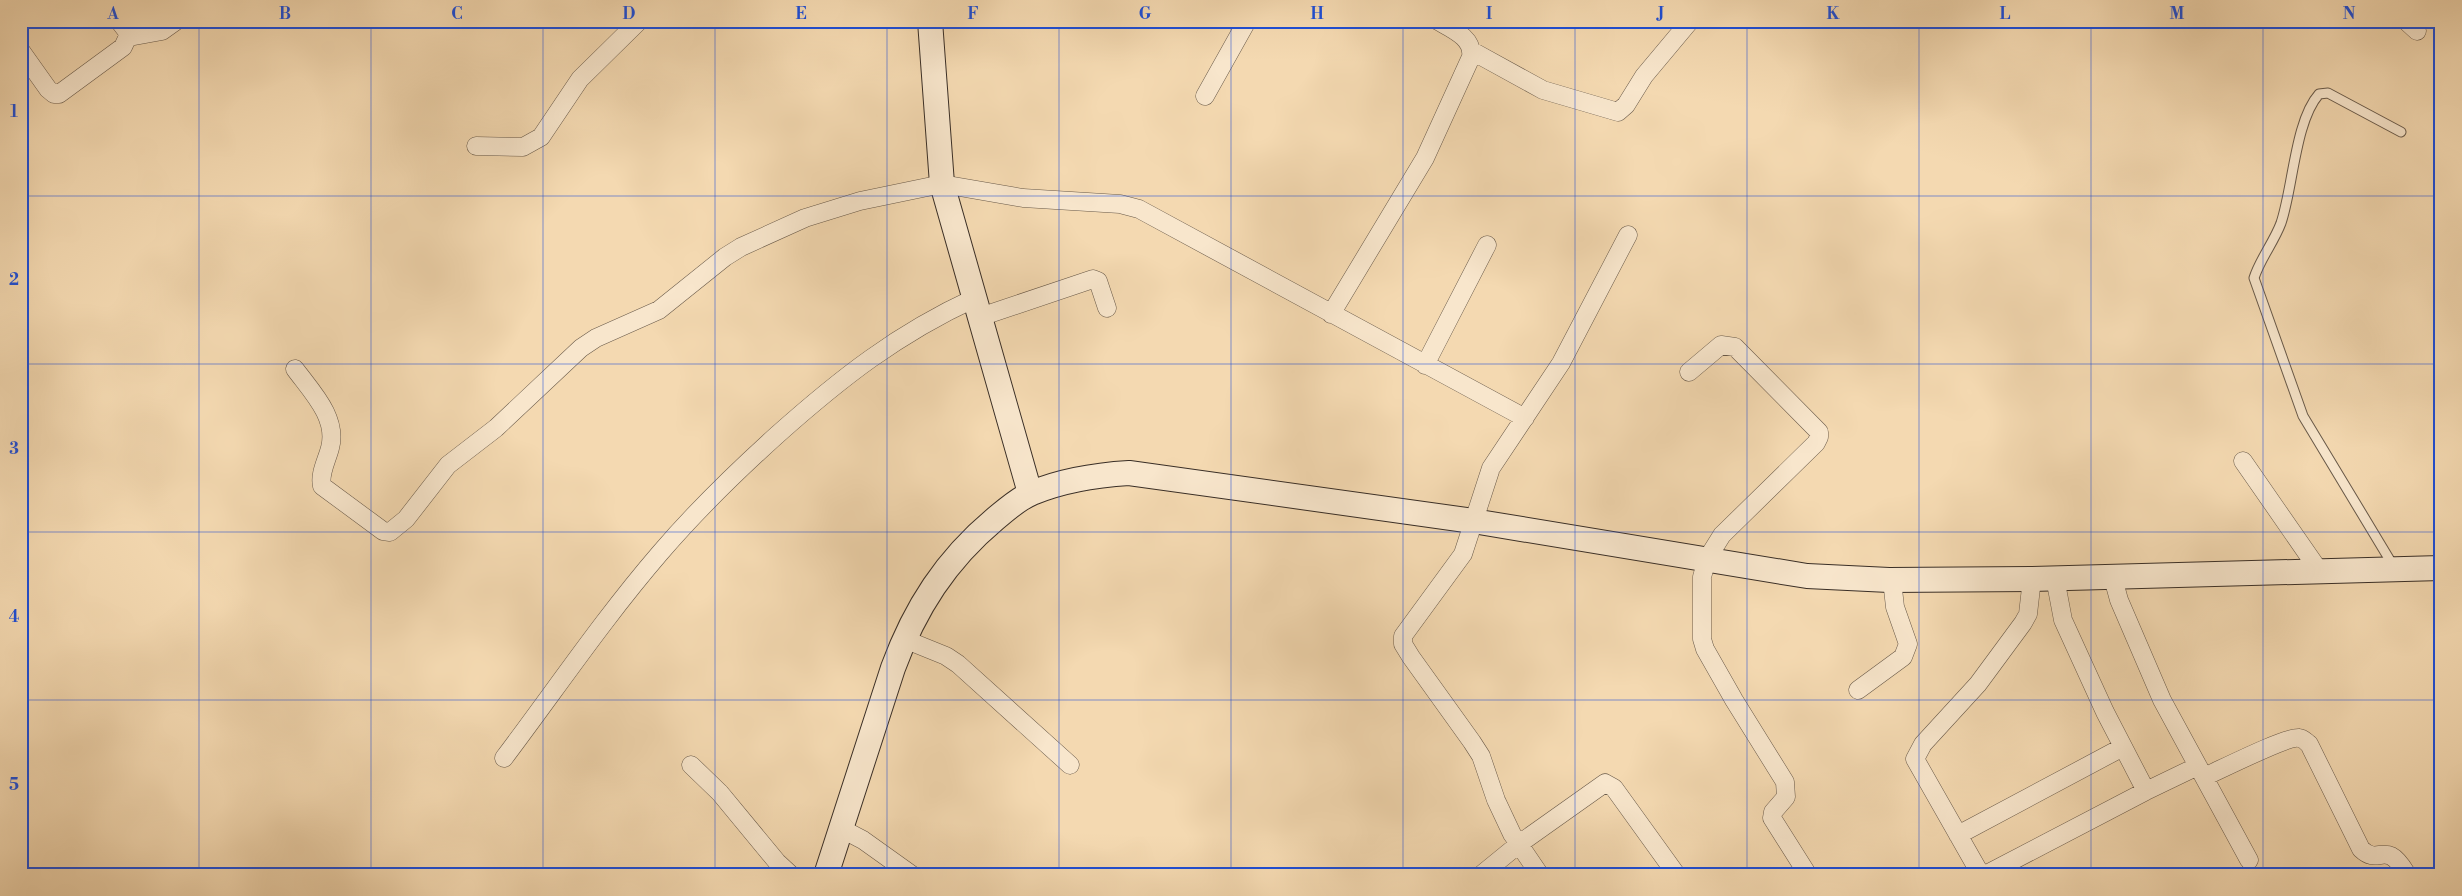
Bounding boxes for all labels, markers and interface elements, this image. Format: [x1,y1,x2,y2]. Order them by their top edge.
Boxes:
text: A [106,4,119,24]
text: B [279,4,291,24]
text: C [451,4,463,24]
text: D [623,4,636,24]
text: E [795,4,807,24]
text: F [967,4,979,24]
text: G [1139,4,1152,24]
text: H [1310,4,1324,24]
text: I [1486,4,1492,24]
text: J [1656,4,1664,24]
text: K [1827,4,1841,24]
text: L [2000,4,2011,24]
text: M [2170,4,2185,24]
text: N [2343,4,2356,24]
text: 1 [10,102,18,122]
text: 2 [9,270,19,290]
text: 3 [9,439,19,459]
text: 4 [9,607,20,627]
text: 5 [9,775,19,795]

